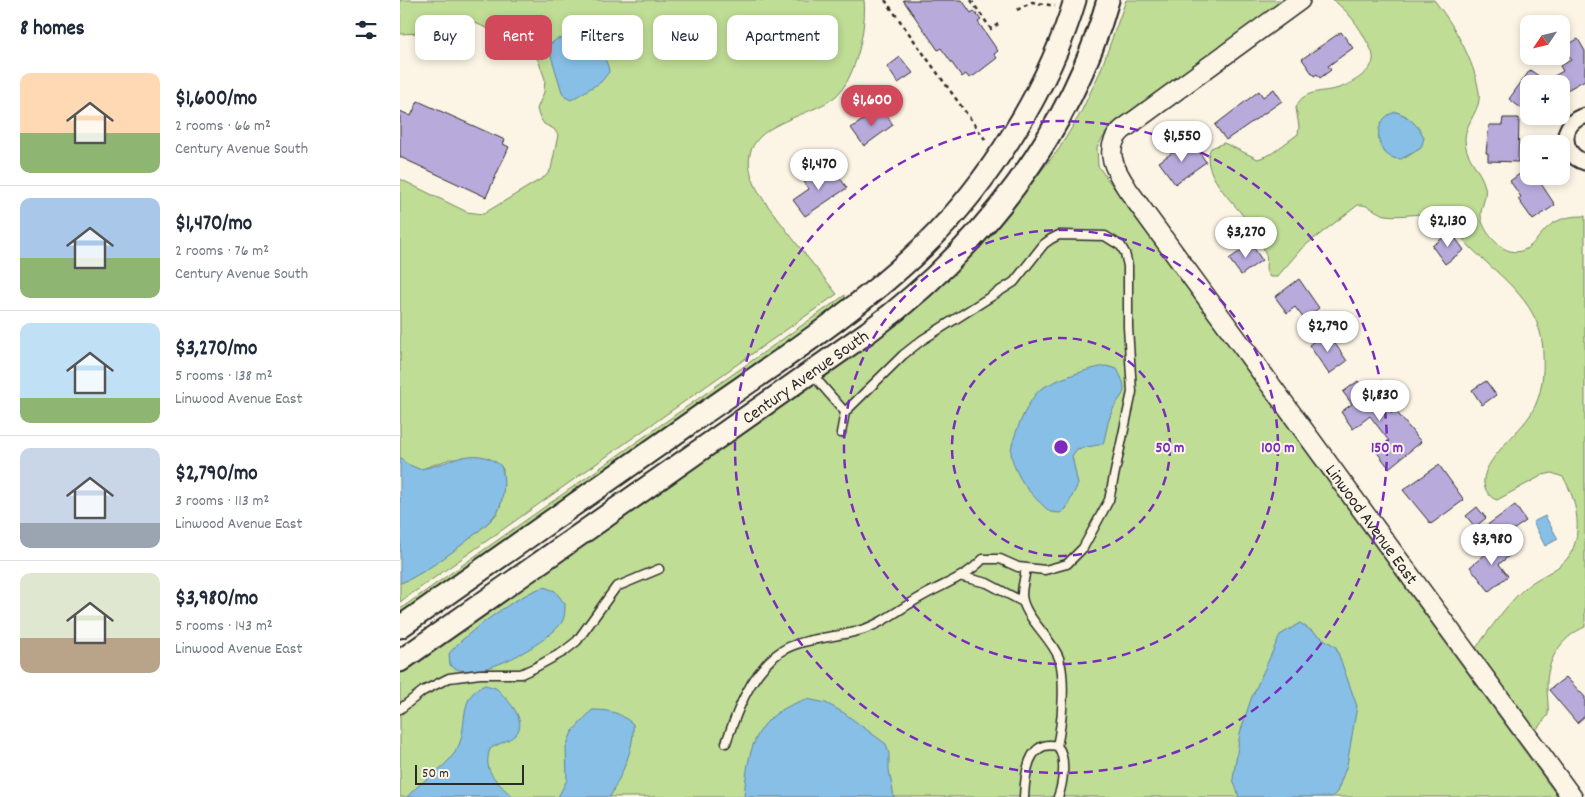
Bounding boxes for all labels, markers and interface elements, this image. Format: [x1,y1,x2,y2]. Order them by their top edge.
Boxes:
text: 8 homes [20,15,85,45]
chip: Buy [415,15,475,60]
chip: Rent [485,15,552,60]
chip: Filters [562,15,643,60]
chip: New [653,15,717,60]
chip: Apartment [727,15,838,60]
north arrow [1520,15,1570,65]
map controls [1520,15,1570,185]
icon: filters [352,16,380,44]
button: + [1520,75,1570,125]
pin: $1,600 [831,84,913,127]
text: $1,600/mo [175,85,257,115]
text: $1,600 [852,89,892,112]
icon: home [60,93,120,153]
text: 2 rooms · 66 m² [175,115,271,138]
pin: $1,550 [1141,120,1223,163]
text: $1,550 [1163,125,1201,148]
button: − [1520,135,1570,185]
text: Century Avenue South [175,138,308,161]
pin: $1,470 [778,148,860,191]
text: $1,470 [801,153,837,176]
pin: $2,130 [1407,206,1489,248]
text: $1,470/mo [175,210,252,240]
text: $2,130 [1429,210,1467,233]
pin: $3,270 [1205,216,1287,259]
icon: home [60,218,120,278]
text: $3,270 [1226,221,1266,244]
text: 2 rooms · 76 m² [175,240,269,263]
text: Century Avenue South [175,263,308,286]
pin: $2,790 [1287,310,1369,353]
text: $2,790 [1308,315,1348,338]
street label: Century Avenue South [738,325,875,432]
text: $3,270/mo [175,335,257,365]
icon: home [60,343,120,403]
text: 5 rooms · 138 m² [175,365,272,388]
pin: $1,830 [1339,380,1421,422]
text: $1,830 [1362,384,1398,407]
text: Linwood Avenue East [175,388,302,411]
centre of rings [1052,438,1070,456]
text: 50 m [1156,438,1184,460]
text: 100 m [1261,438,1295,460]
text: 150 m [1371,438,1403,460]
text: $2,790/mo [175,460,258,490]
street label: Linwood Avenue East [1318,460,1423,591]
icon: home [60,468,120,528]
text: 3 rooms · 113 m² [175,490,269,513]
text: Linwood Avenue East [175,513,302,536]
pin: $3,980 [1451,524,1533,566]
text: $3,980 [1472,528,1512,551]
text: $3,980/mo [175,585,258,615]
icon: home [60,593,120,653]
text: 5 rooms · 143 m² [175,615,273,638]
text: Linwood Avenue East [175,638,302,661]
scale bar [415,762,524,785]
text: 50 m [422,764,449,784]

